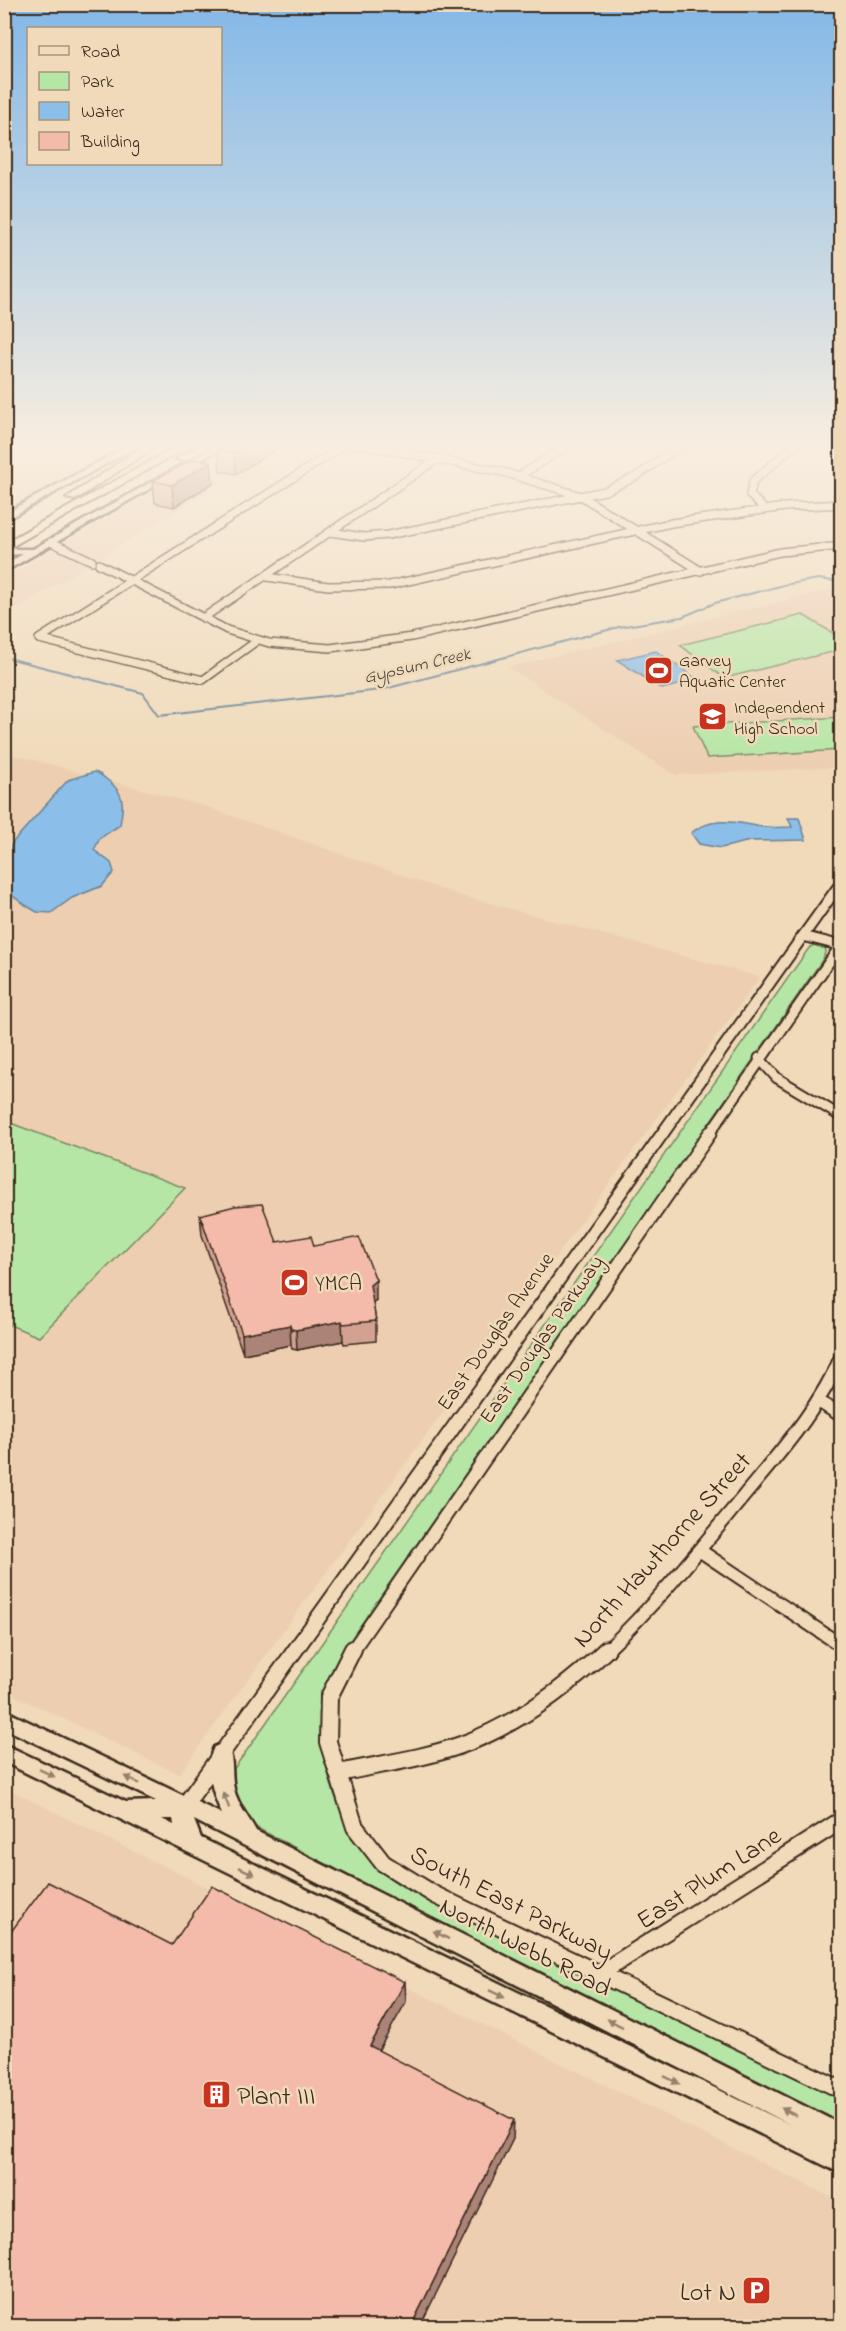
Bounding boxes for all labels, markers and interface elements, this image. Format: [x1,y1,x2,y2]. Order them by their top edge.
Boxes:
legend [27,27,222,165]
text: Road [81,40,120,66]
text: Park [81,70,114,96]
text: Water [81,100,125,126]
text: Building [80,130,140,157]
water label: Gypsum Creek [362,642,474,692]
place label: Garvey Aquatic Center [679,649,786,696]
sports icon: Garvey Aquatic Center [642,654,674,686]
place label: Independent High School [734,696,825,744]
school or university icon: Independent High School [697,701,729,733]
street label: East Douglas Avenue [431,1246,565,1419]
street label: East Douglas Parkway [473,1250,614,1432]
sports icon: YMCA [278,1267,310,1299]
place label: YMCA [315,1270,362,1300]
street label: North Hawthorne Street [565,1444,762,1657]
one-way arrow [38,1768,55,1778]
one-way arrow [123,1775,140,1784]
one-way arrow [220,1790,230,1808]
street label: East Plum Lane [630,1818,790,1941]
street label: South East Parkway [402,1837,619,1972]
one-way arrow [238,1866,255,1875]
street label: North Webb Road [432,1889,617,2009]
one-way arrow [433,1931,450,1940]
one-way arrow [489,1989,506,1998]
one-way arrow [607,2019,624,2028]
one-way arrow [664,2075,681,2084]
building icon: Plant III [200,2079,232,2111]
place label: Plant III [237,2079,315,2117]
one-way arrow [781,2107,798,2116]
place label: Lot N [680,2275,736,2313]
parking icon: Lot N [741,2275,773,2307]

